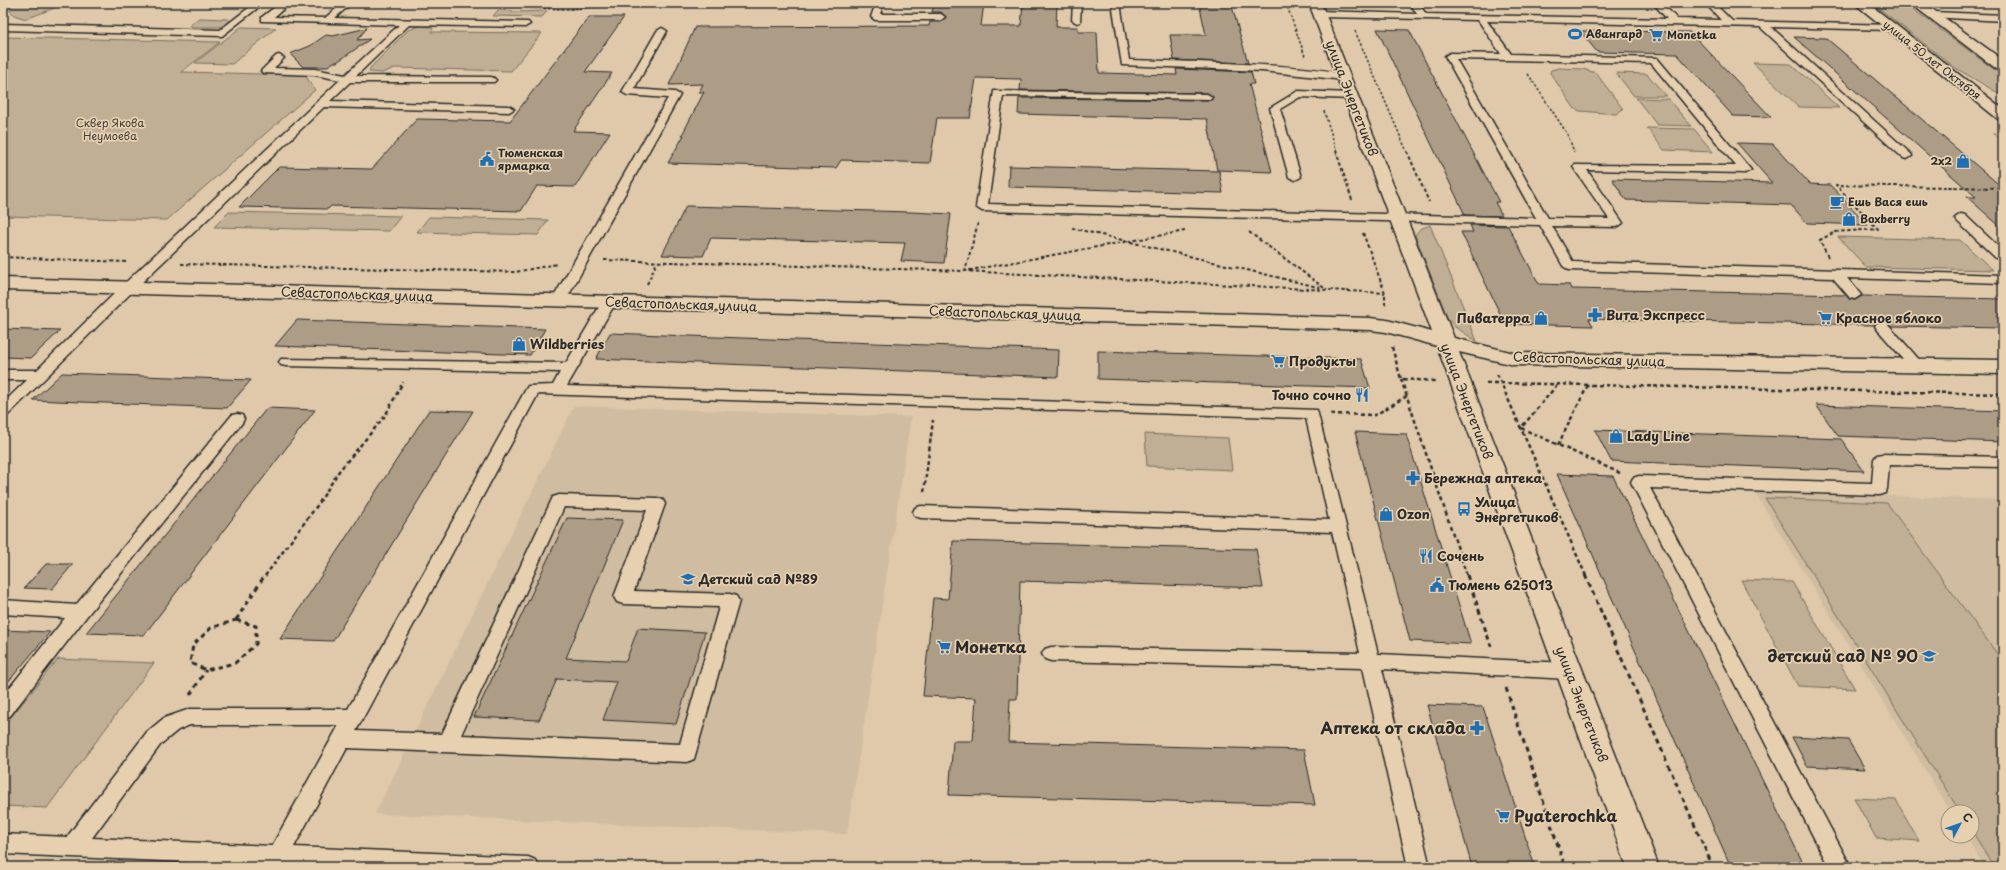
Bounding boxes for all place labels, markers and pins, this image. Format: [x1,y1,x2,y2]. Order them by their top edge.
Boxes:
place label: Авангард [1586,25,1642,42]
sports icon: Авангард [1567,26,1583,42]
place label: Monetka [1667,26,1717,43]
supermarket icon: Monetka [1648,27,1664,43]
place label: Тюменская ярмарка [498,144,563,174]
public building icon: Тюменская ярмарка [479,151,495,167]
place label: 2х2 [1930,152,1952,169]
shop icon: 2х2 [1955,153,1971,169]
place label: Ешь Вася ешь [1848,193,1928,210]
cafe icon: Ешь Вася ешь [1829,194,1845,210]
place label: Boxberry [1860,210,1910,227]
shop icon: Boxberry [1841,211,1857,227]
place label: Вита Экспресс [1606,305,1705,324]
pharmacy icon: Вита Экспресс [1587,307,1603,323]
place label: Пиватерра [1457,308,1530,327]
place label: Красное яблоко [1836,308,1942,327]
shop icon: Пиватерра [1533,310,1549,326]
supermarket icon: Красное яблоко [1817,310,1833,326]
place label: Wildberries [530,334,604,353]
shop icon: Wildberries [511,336,527,352]
place label: Продукты [1289,351,1356,370]
supermarket icon: Продукты [1270,353,1286,369]
place label: Точно сочно [1272,385,1351,404]
restaurant icon: Точно сочно [1354,387,1370,403]
place label: Lady Line [1627,426,1691,445]
shop icon: Lady Line [1608,428,1624,444]
place label: Бережная аптека [1424,468,1542,487]
pharmacy icon: Бережная аптека [1405,470,1421,486]
place label: Улица Энергетиков [1474,492,1559,526]
bus stop icon: Улица Энергетиков [1456,501,1472,517]
place label: Ozon [1397,504,1430,523]
shop icon: Ozon [1378,506,1394,522]
place label: Сочень [1437,546,1484,565]
restaurant icon: Сочень [1418,548,1434,564]
place label: Детский сад №89 [698,569,818,588]
school or university icon: Детский сад №89 [680,571,696,587]
place label: Тюмень 625013 [1448,575,1553,594]
public building icon: Тюмень 625013 [1429,577,1445,593]
place label: Монетка [955,634,1027,658]
supermarket icon: Монетка [936,639,952,655]
place label: детский сад № 90 [1768,643,1918,667]
school or university icon: детский сад № 90 [1921,648,1937,664]
place label: Аптека от склада [1320,715,1466,739]
pharmacy icon: Аптека от склада [1469,720,1485,736]
place label: Pyaterochka [1514,803,1617,827]
supermarket icon: Pyaterochka [1495,808,1511,824]

